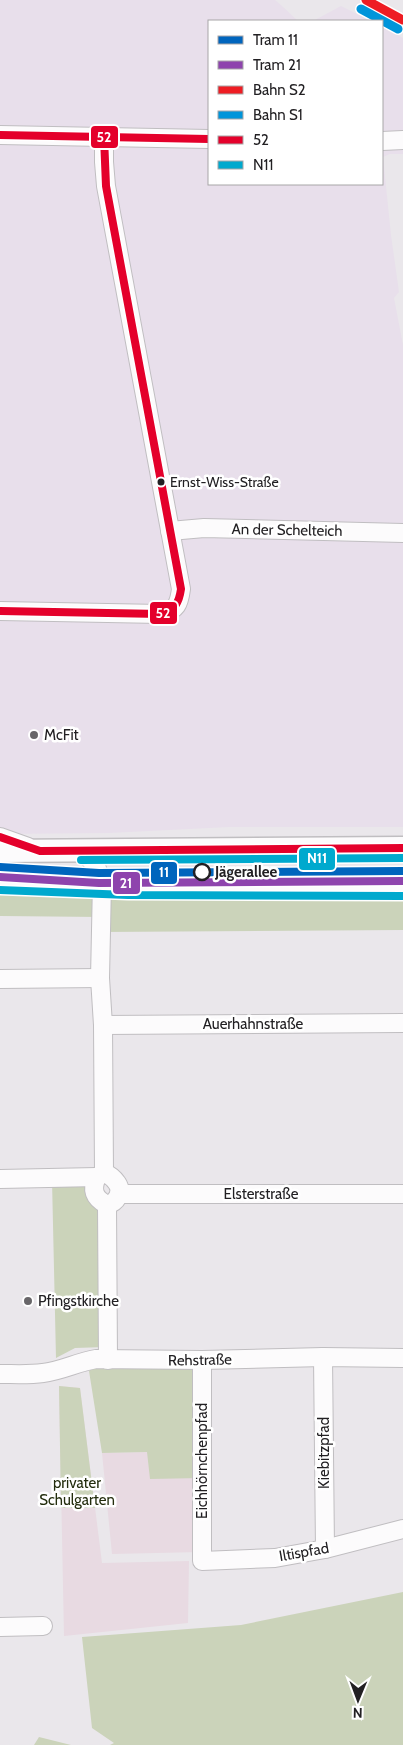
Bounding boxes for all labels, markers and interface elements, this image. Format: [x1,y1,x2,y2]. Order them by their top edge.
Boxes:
legend [208,20,383,185]
text: Tram 11 [253,31,298,49]
text: Tram 21 [253,56,301,74]
text: Bahn S2 [253,81,306,99]
text: Bahn S1 [253,106,303,124]
line badge: 52 [90,125,119,149]
text: 52 [97,128,111,146]
text: 52 [253,131,269,149]
text: N11 [253,156,273,174]
place label: Ernst-Wiss-Straße [170,473,279,491]
marker: Ernst-Wiss-Straße [156,477,166,487]
street label: An der Schelteich [231,520,343,540]
line badge: 52 [149,601,178,625]
text: 52 [156,604,170,622]
place label: McFit [44,726,79,744]
marker: McFit [28,729,40,741]
line badge: N11 [298,847,336,871]
text: N11 [307,849,327,867]
line badge: 11 [150,861,178,885]
text: 11 [159,863,169,881]
marker: Jägerallee [193,863,211,881]
place label: Jägerallee [214,863,278,881]
line badge: 21 [112,871,141,895]
text: 21 [120,874,132,892]
street label: Auerhahnstraße [203,1015,304,1033]
street label: Elsterstraße [224,1185,299,1203]
place label: Pfingstkirche [38,1292,119,1310]
marker: Pfingstkirche [22,1295,34,1307]
street label: Rehstraße [168,1350,232,1370]
street label: Eichhörnchenpfad [193,1403,211,1519]
street label: Kiebitzpfad [315,1417,333,1489]
park label: privater Schulgarten [39,1474,115,1509]
street label: Iltispfad [278,1539,330,1565]
north arrow [333,1675,383,1725]
text: N [353,1704,363,1722]

